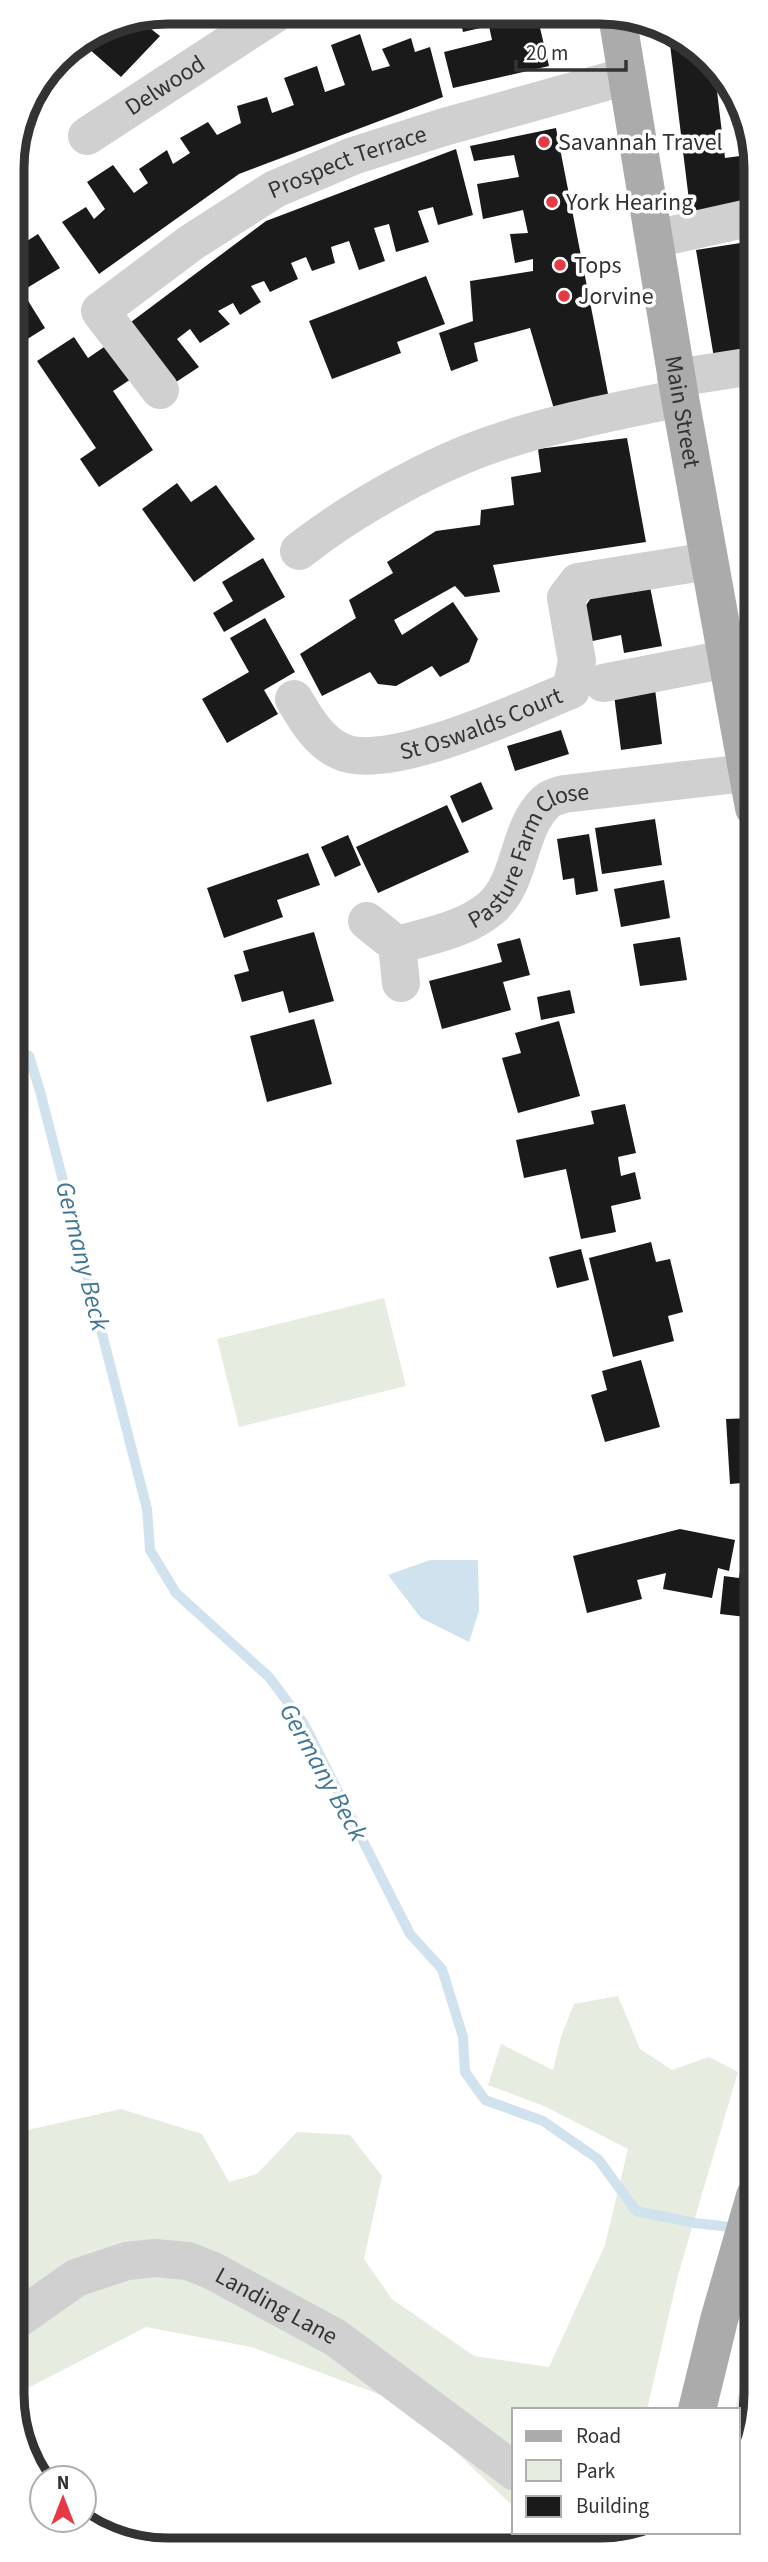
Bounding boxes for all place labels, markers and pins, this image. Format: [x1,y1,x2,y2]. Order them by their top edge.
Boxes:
place label: Savannah Travel [558,125,723,160]
marker: Savannah Travel [536,134,552,150]
place label: York Hearing [565,185,693,220]
marker: York Hearing [544,194,560,210]
place label: Tops [574,248,622,283]
marker: Tops [552,257,568,273]
place label: Jorvine [578,279,654,314]
marker: Jorvine [556,288,572,304]

